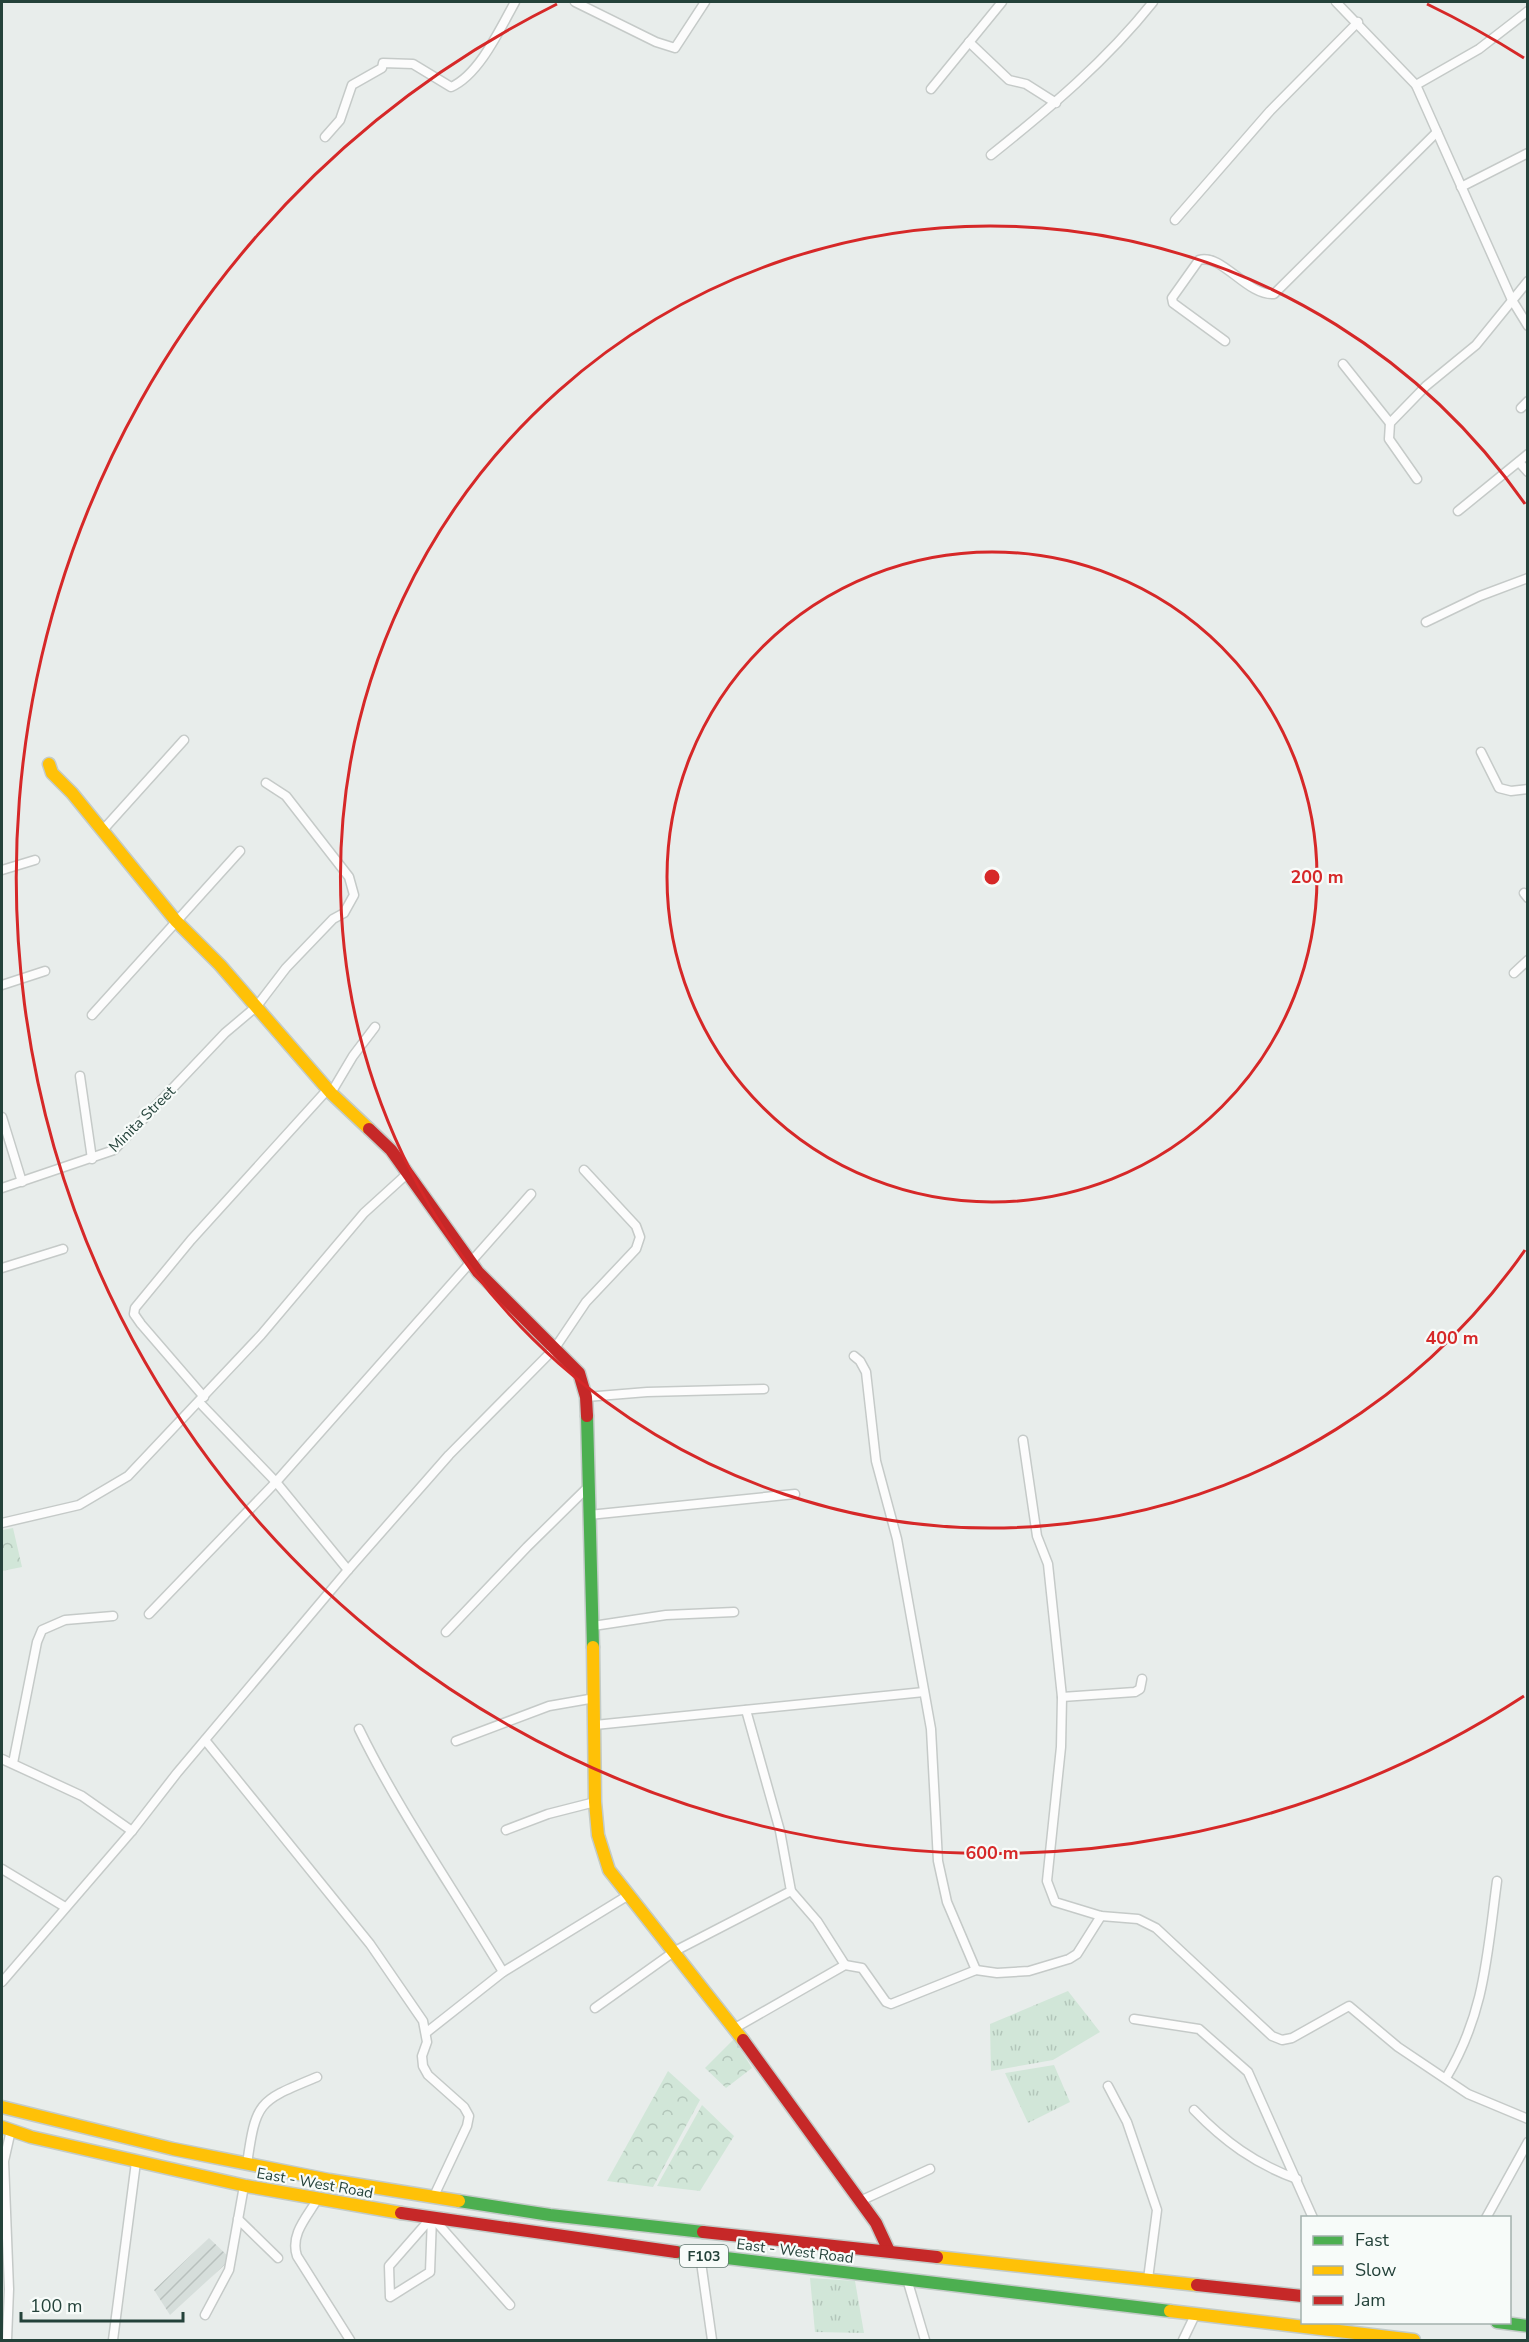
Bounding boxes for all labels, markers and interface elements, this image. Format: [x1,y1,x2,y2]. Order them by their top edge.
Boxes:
text: 200 m [1290,865,1344,889]
centre of rings [982,867,1002,887]
street label: Minita Street [104,1081,180,1157]
text: 400 m [1425,1326,1479,1350]
text: 600 m [965,1841,1019,1865]
street label: East - West Road [255,2163,375,2203]
legend [1301,2216,1511,2324]
text: Fast [1355,2228,1390,2252]
street label: East - West Road [735,2234,855,2268]
road number: F103 [680,2245,728,2267]
text: Slow [1355,2258,1396,2282]
scale bar [21,2285,183,2323]
text: Jam [1354,2288,1386,2312]
text: 100 m [30,2294,82,2318]

